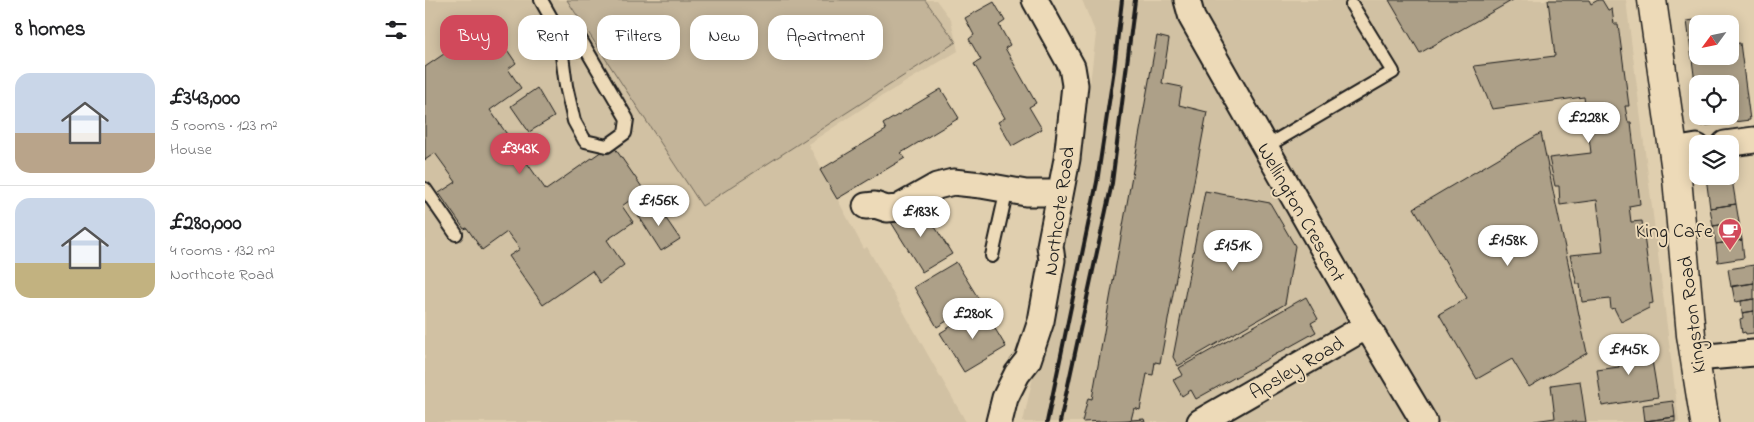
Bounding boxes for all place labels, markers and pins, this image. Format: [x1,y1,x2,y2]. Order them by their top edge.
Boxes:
pin: £228K [1554,102,1624,144]
pin: £343K [485,132,555,175]
pin: £156K [624,184,694,227]
pin: £183K [886,196,956,238]
cafe icon: King Cafe [1717,217,1743,251]
place label: King Cafe [1636,218,1713,248]
pin: £158K [1473,224,1543,267]
pin: £151K [1198,230,1268,272]
pin: £280K [938,298,1008,340]
pin: £145K [1594,334,1664,376]

